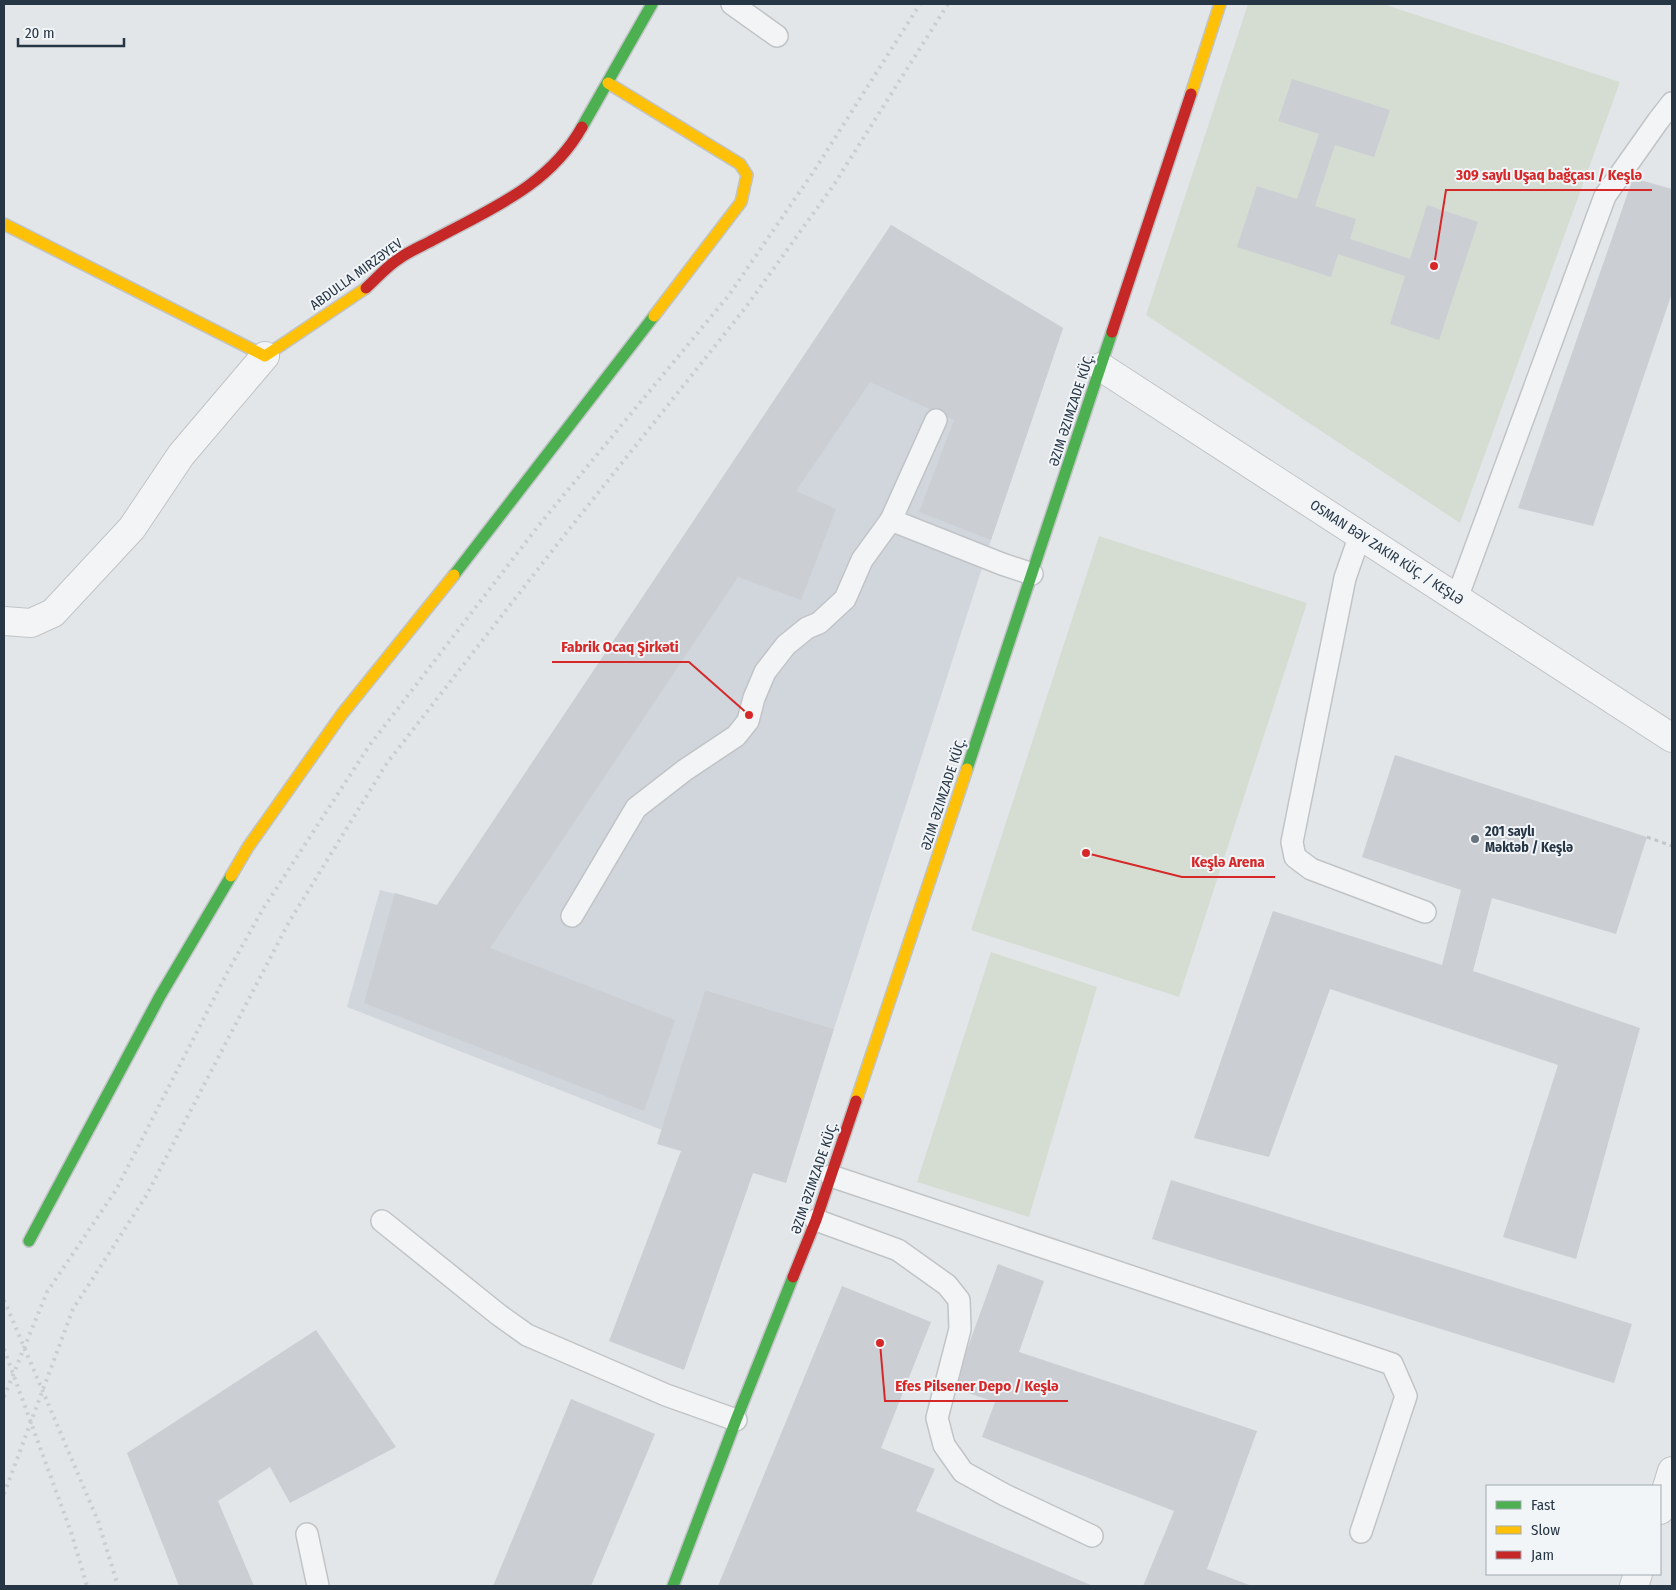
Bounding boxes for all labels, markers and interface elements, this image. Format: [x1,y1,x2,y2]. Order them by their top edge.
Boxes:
scale bar [18,15,124,47]
text: 20 m [25,24,55,42]
callout: 309 saylı Uşaq bağçası / Keşlə [1446,160,1652,190]
text: 309 saylı Uşaq bağçası / Keşlə [1455,166,1642,185]
street label: ABDULLA MIRZƏYEV [307,235,407,314]
street label: ƏZIM ƏZIMZADE KÜÇ. [1044,352,1098,468]
street label: OSMAN BƏY ZAKIR KÜÇ. / KEŞLƏ [1307,496,1467,608]
callout: Fabrik Ocaq Şirkəti [552,632,689,662]
text: Fabrik Ocaq Şirkəti [561,638,679,657]
street label: ƏZIM ƏZIMZADE KÜÇ. [916,736,970,852]
place label: 201 saylı Məktəb / Keşlə [1484,823,1573,857]
marker: 201 saylı Məktəb / Keşlə [1469,833,1481,845]
callout: Keşlə Arena [1182,847,1275,877]
text: Keşlə Arena [1191,853,1265,872]
street label: ƏZIM ƏZIMZADE KÜÇ. [786,1120,842,1236]
callout: Efes Pilsener Depo / Keşlə [885,1371,1068,1401]
text: Efes Pilsener Depo / Keşlə [895,1377,1059,1396]
legend [1486,1485,1661,1575]
text: Fast [1531,1496,1555,1514]
text: Slow [1531,1521,1560,1539]
text: Jam [1531,1546,1554,1564]

